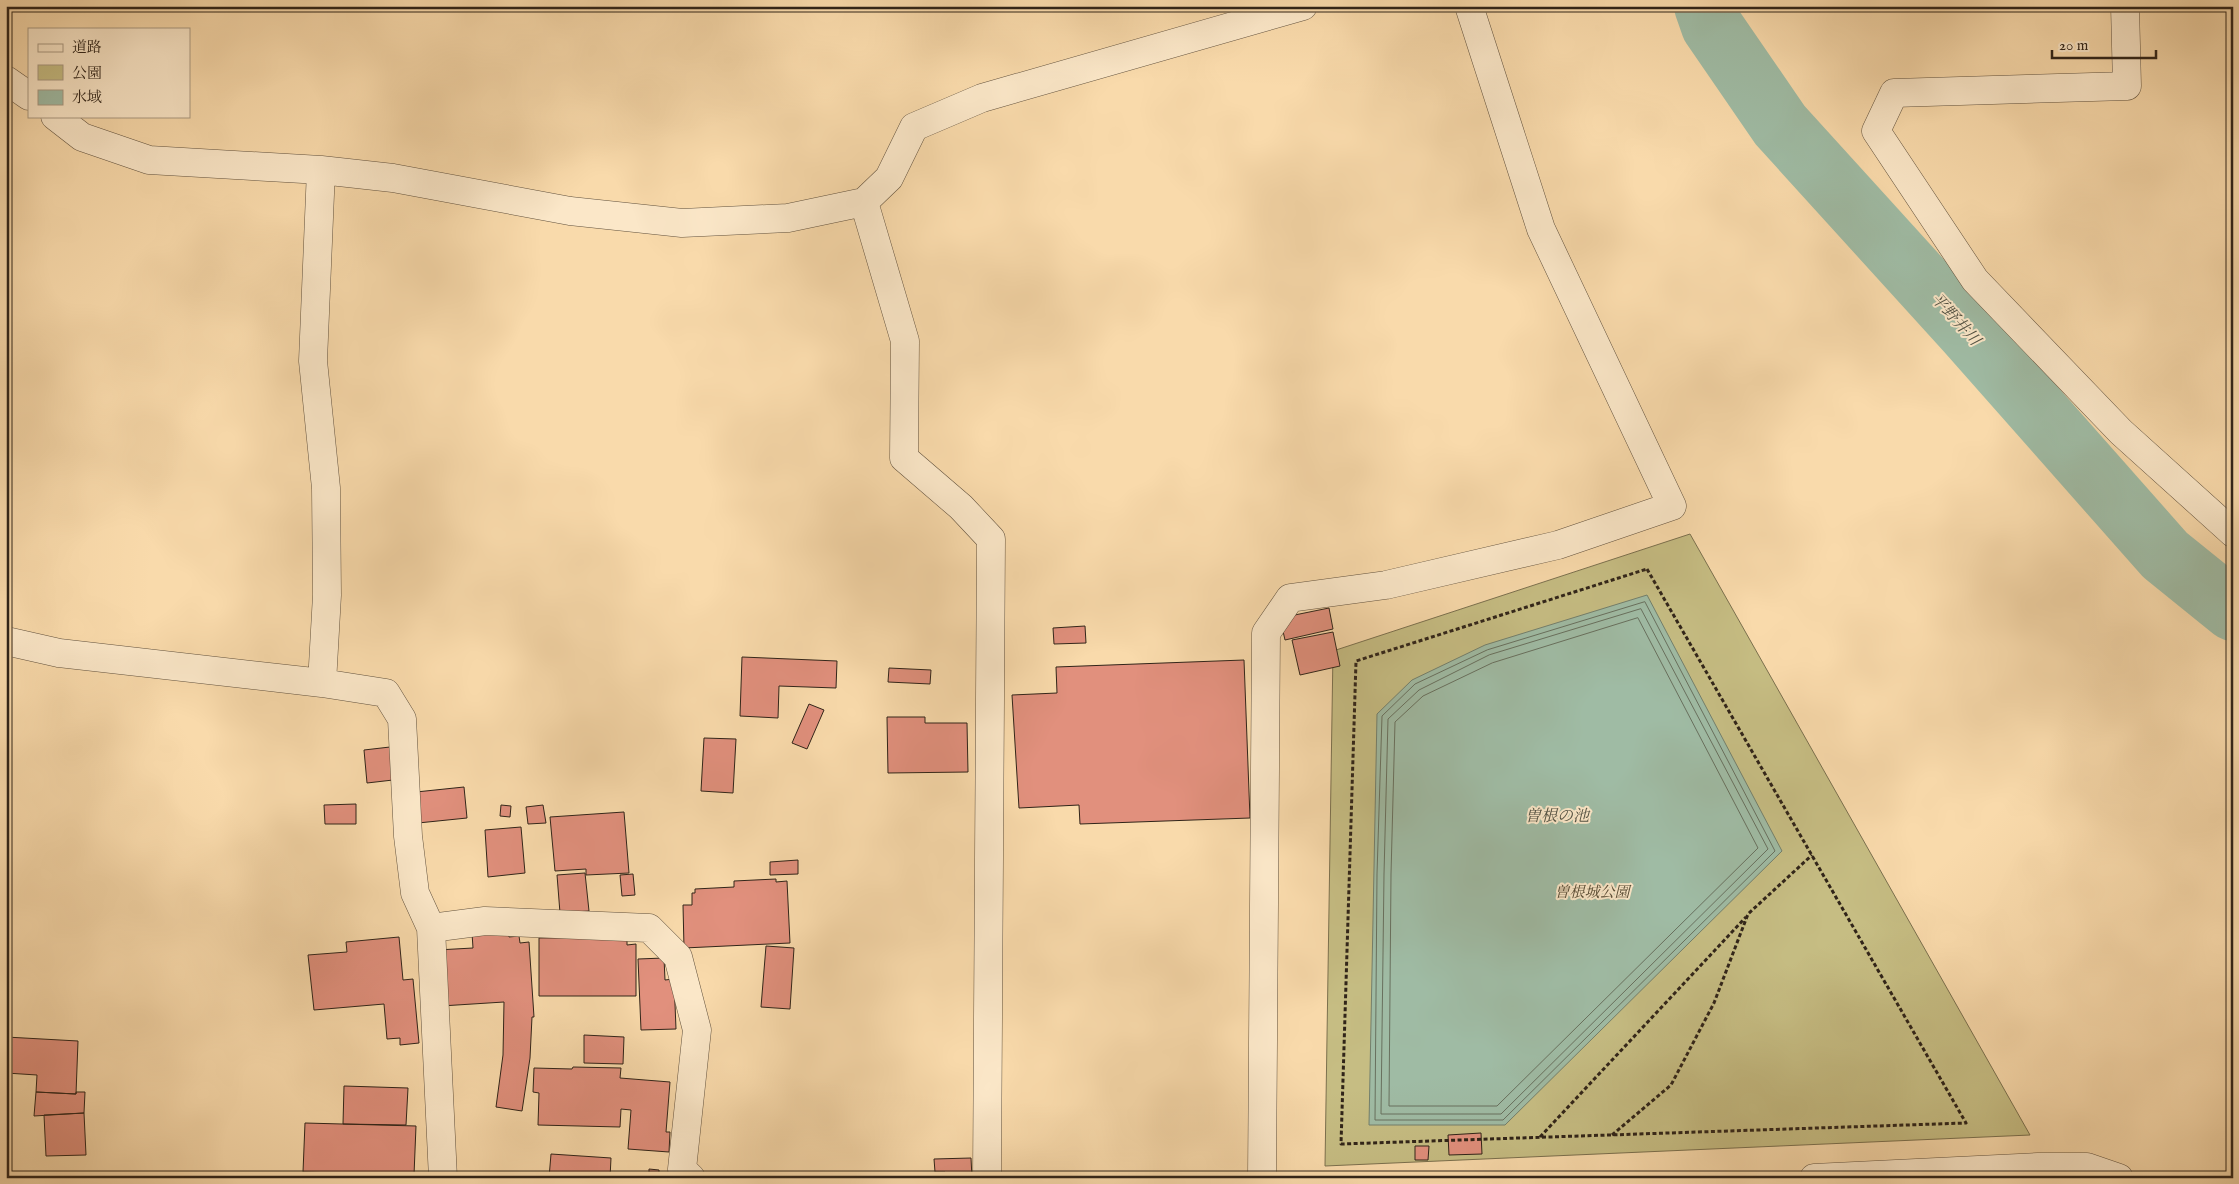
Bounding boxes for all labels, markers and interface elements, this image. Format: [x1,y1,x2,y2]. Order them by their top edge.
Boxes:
legend [28,28,190,118]
scale bar [2052,28,2155,60]
text: 20 m [2059,36,2089,55]
text: 道路 [72,38,102,57]
text: 公園 [72,64,102,83]
text: 水域 [72,88,102,107]
water label: 平野井川 [1926,290,1985,352]
water label: 曽根の池 [1525,807,1591,827]
park label: 曽根城公園 [1554,883,1632,902]

